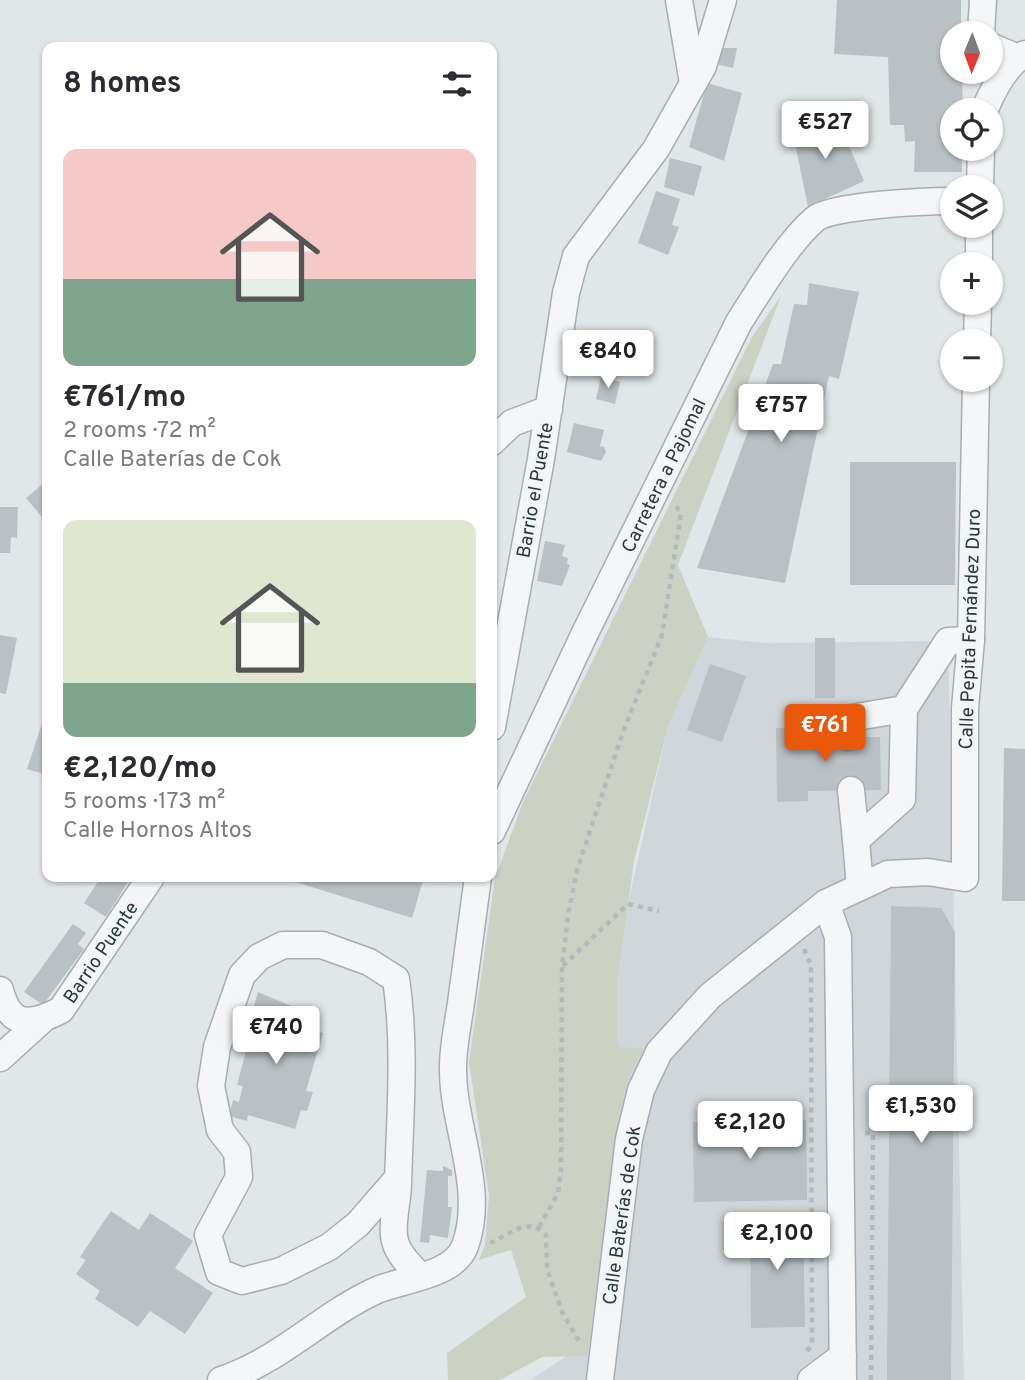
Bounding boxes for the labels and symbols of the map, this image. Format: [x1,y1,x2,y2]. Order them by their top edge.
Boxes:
north arrow [940,21,1003,84]
pin: €527 [784,102,866,161]
pin: €840 [567,330,649,390]
pin: €757 [740,384,822,444]
street label: Carretera a Pajomal [617,395,713,557]
street label: Barrio el Puente [512,421,560,560]
street label: Calle Pepita Fernández Duro [955,508,987,750]
pin: €761 [784,704,866,764]
street label: Barrio Puente [59,898,145,1009]
pin: €740 [235,1006,317,1066]
pin: €1,530 [864,1086,978,1145]
pin: €2,120 [693,1102,807,1161]
street label: Calle Baterías de Cok [599,1124,647,1306]
pin: €2,100 [720,1212,834,1272]

